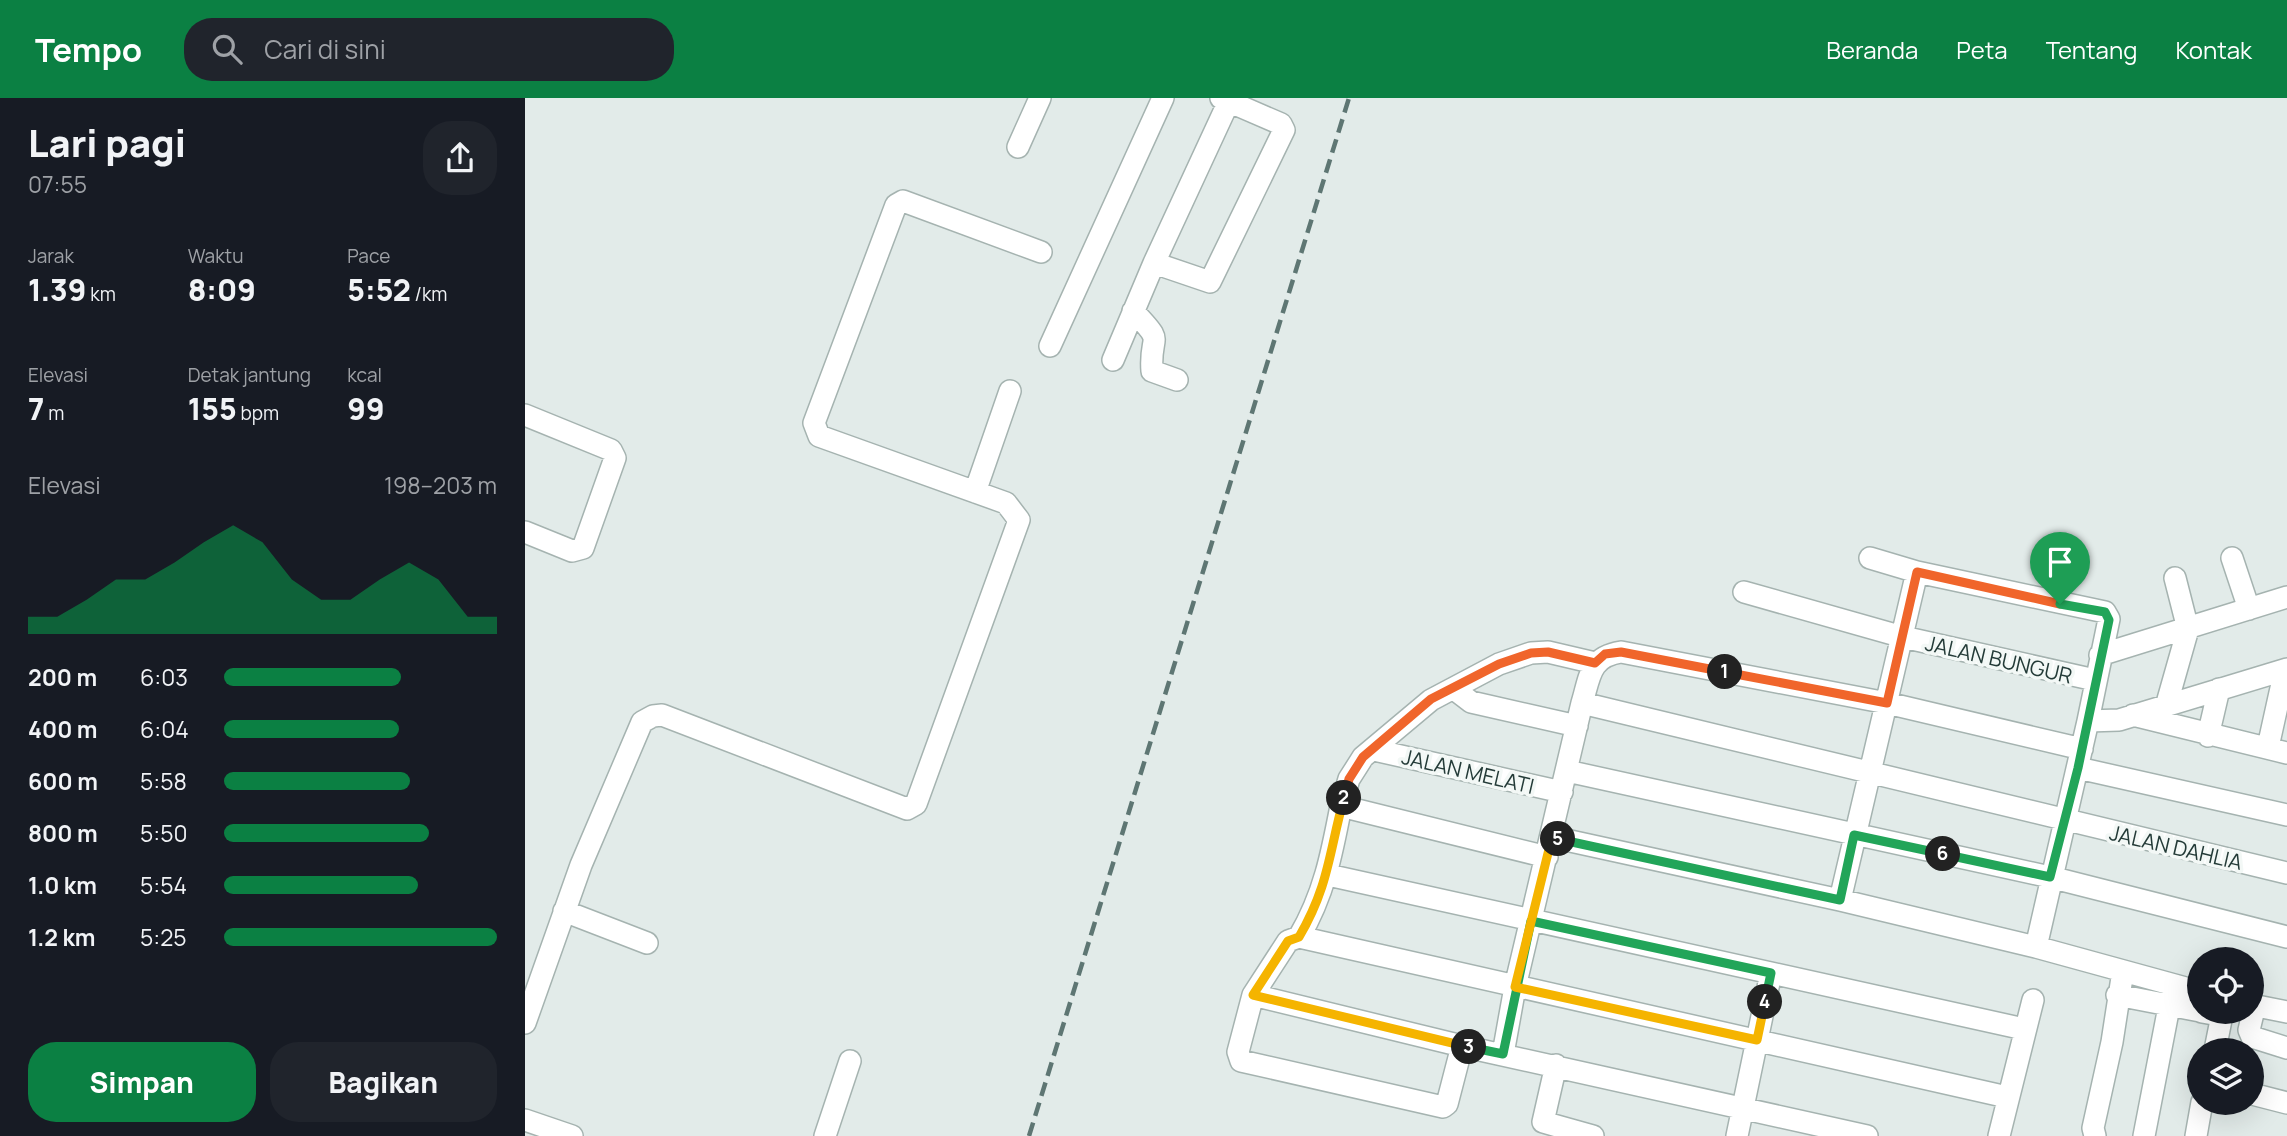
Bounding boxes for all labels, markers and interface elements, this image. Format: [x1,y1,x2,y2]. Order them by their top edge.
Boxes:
search box [184,18,674,81]
text: Tempo [35,27,142,72]
icon: search [208,30,246,68]
text: Cari di sini [264,31,386,67]
text: Beranda [1826,33,1918,66]
text: Peta [1956,33,2008,66]
text: Tentang [2046,33,2137,66]
text: Kontak [2175,33,2252,66]
text: Lari pagi [28,116,186,168]
button: share [423,121,497,195]
text: 07:55 [28,168,87,200]
text: Jarak [28,243,74,269]
text: Waktu [188,243,243,269]
text: Pace [347,243,390,269]
text: 1.39 [28,269,86,310]
text: 8:09 [188,269,256,310]
text: 5:52 [347,269,411,310]
text: km [86,281,116,307]
text: /km [411,281,447,307]
text: Elevasi [28,362,88,388]
text: Detak jantung [188,362,311,388]
text: kcal [347,362,382,388]
text: 7 [28,388,44,429]
text: 155 [188,388,237,429]
text: 99 [347,388,385,429]
text: m [44,400,64,426]
text: bpm [237,400,279,426]
text: Elevasi [28,469,101,501]
text: 198–203 m [384,469,497,501]
pin [2030,532,2090,604]
icon: arrive [2041,543,2079,581]
street label: JALAN BUNGUR [1923,628,2075,690]
pin: 1 [1707,654,1743,690]
text: 1 [1720,658,1729,684]
text: 200 m [28,661,97,693]
text: 6:03 [140,661,188,693]
text: 400 m [28,713,98,745]
text: 6:04 [140,713,189,745]
street label: JALAN MELATI [1399,742,1537,800]
text: 600 m [28,765,98,797]
text: 5:58 [140,765,187,797]
pin: 2 [1327,780,1361,816]
text: 2 [1338,784,1349,810]
text: 800 m [28,817,98,849]
text: 5:50 [140,817,187,849]
street label: JALAN DAHLIA [2107,818,2245,876]
pin: 5 [1541,822,1575,856]
text: 5 [1552,825,1563,851]
pin: 6 [1925,836,1961,872]
text: 6 [1937,840,1948,866]
text: 1.0 km [28,869,97,901]
text: 5:54 [140,869,187,901]
text: 1.2 km [28,921,95,953]
text: 5:25 [140,921,187,953]
map controls [2187,947,2264,1115]
button: locate [2187,947,2264,1024]
pin: 4 [1747,984,1783,1020]
text: 4 [1759,988,1770,1014]
pin: 3 [1451,1030,1487,1065]
text: 3 [1463,1033,1474,1059]
button: layers [2187,1038,2264,1115]
button: Simpan [28,1042,256,1122]
button: Bagikan [270,1042,497,1122]

